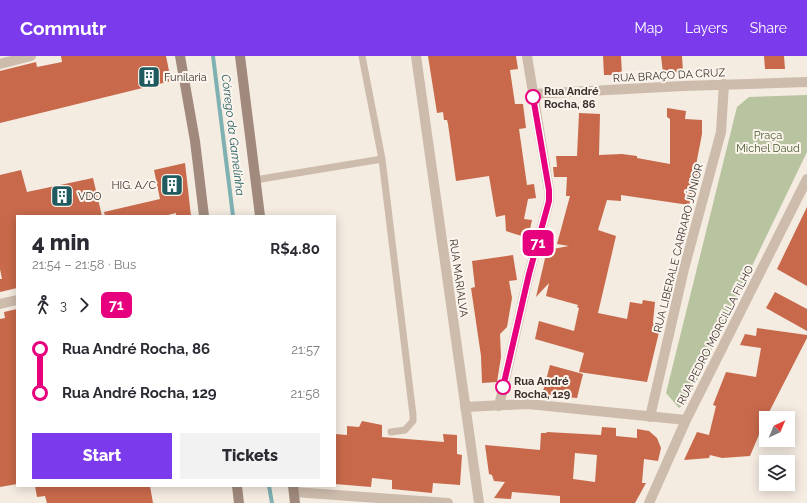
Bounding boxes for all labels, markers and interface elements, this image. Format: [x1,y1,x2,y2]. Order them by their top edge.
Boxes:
text: Commutr [20,17,106,39]
text: Map [635,20,663,36]
text: Layers [685,20,728,36]
text: Share [750,20,787,36]
building icon: Funilaria [136,64,162,90]
street label: RUA BRAÇO DA CRUZ [612,66,726,85]
place label: Funilaria [164,71,207,84]
water label: Córrego da Gamelinha [219,73,247,197]
place label: Rua André Rocha, 86 [544,85,599,111]
marker: Rua André Rocha, 86 [525,89,541,105]
park label: Praça Michel Daud [736,129,800,155]
street label: RUA LIBERALE CARRARO JÚNIOR [650,162,706,334]
building icon: HIG. A/C [159,172,185,198]
place label: HIG. A/C [111,179,156,192]
building icon: VDO [49,183,75,209]
place label: VDO [78,190,102,203]
text: 4 min [32,229,90,255]
line badge: 71 [520,230,556,256]
text: 71 [531,235,545,251]
street label: RUA MARIALVA [447,238,471,319]
text: R$4.80 [270,240,320,258]
text: 21:54 – 21:58 · Bus [32,257,136,272]
street label: RUA PEDRO MORCILLA FILHO [675,263,756,407]
icon: walk [32,294,54,316]
icon: forward [73,294,95,316]
text: 71 [109,297,124,313]
text: 3 [60,298,67,313]
text: Rua André Rocha, 86 [62,340,210,358]
text: 21:57 [291,342,320,357]
place label: Rua André Rocha, 129 [514,375,571,401]
marker: Rua André Rocha, 129 [495,379,511,395]
text: Rua André Rocha, 129 [62,384,217,402]
text: 21:58 [290,386,320,401]
north arrow [759,411,795,447]
map controls [759,411,795,491]
button: Start [32,433,172,479]
button: Tickets [180,433,320,479]
button: layers [759,455,795,491]

